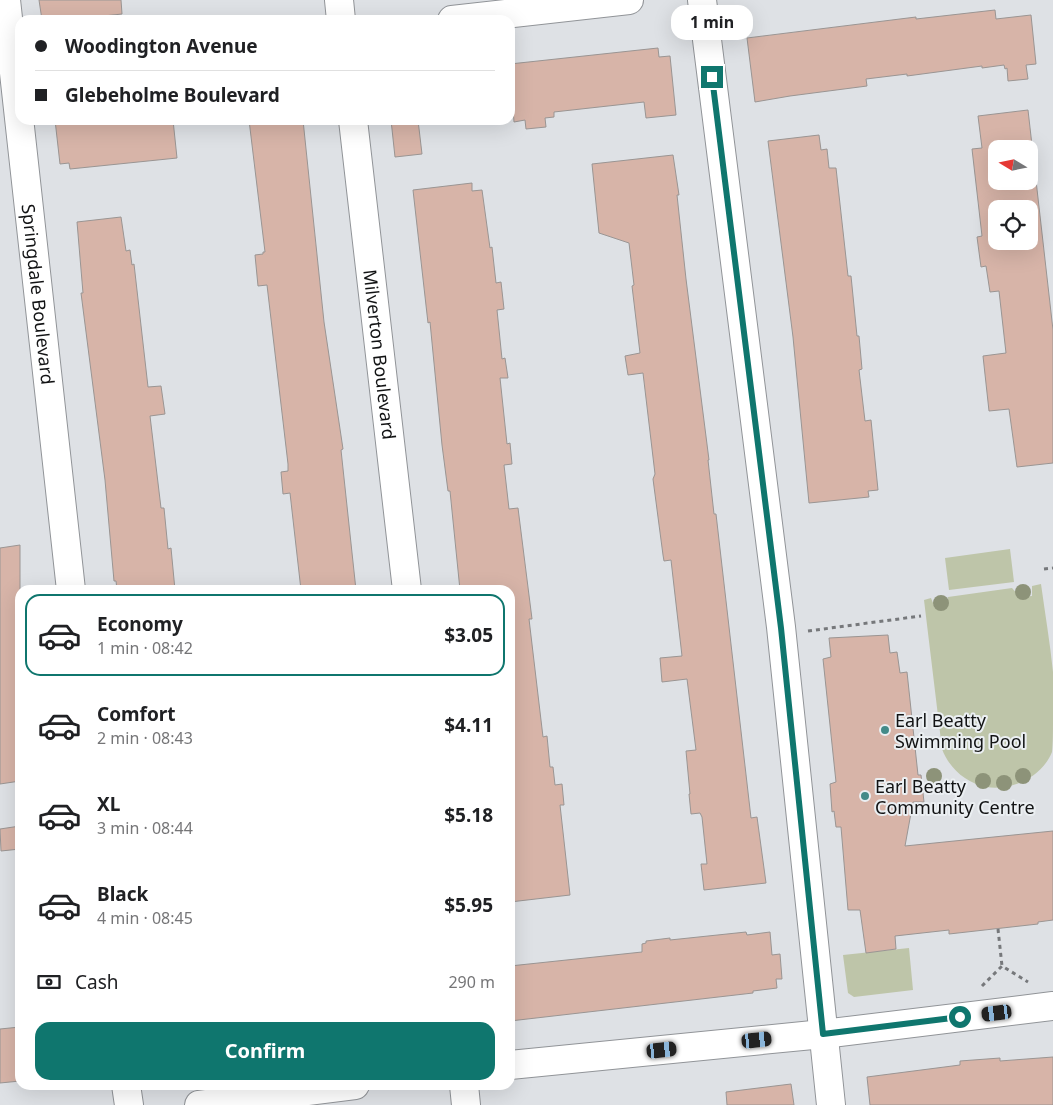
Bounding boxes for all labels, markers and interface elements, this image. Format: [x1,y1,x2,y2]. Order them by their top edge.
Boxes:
callout: 1 min [671,5,753,40]
text: 1 min [690,11,734,33]
text: Woodington Avenue [65,33,258,59]
route end [701,66,723,88]
text: Glebeholme Boulevard [65,82,280,108]
north arrow [988,140,1038,190]
map controls [988,140,1038,250]
button: locate [988,200,1038,250]
street label: Springdale Boulevard [17,203,60,386]
street label: Milverton Boulevard [358,268,402,441]
text: Economy [97,611,183,637]
icon: car [37,613,82,658]
text: $3.05 [444,622,493,648]
text: 1 min · 08:42 [97,637,193,659]
text: Comfort [97,701,176,727]
icon: car [37,703,82,748]
place label: Earl Beatty Swimming Pool [895,708,1026,753]
text: $4.11 [444,712,493,738]
marker: Earl Beatty Swimming Pool [879,724,891,736]
text: 2 min · 08:43 [97,727,193,749]
place label: Earl Beatty Community Centre [875,774,1035,819]
marker: Earl Beatty Community Centre [859,790,871,802]
text: XL [97,791,120,817]
icon: car [37,793,82,838]
text: $5.18 [444,802,493,828]
text: 3 min · 08:44 [97,817,193,839]
text: Black [97,881,148,907]
icon: car [37,883,82,928]
text: $5.95 [444,892,493,918]
text: 4 min · 08:45 [97,907,193,929]
icon: cash [35,968,63,996]
text: Cash [75,969,119,995]
text: 290 m [448,971,495,993]
car [981,1004,1012,1022]
route start [949,1006,971,1028]
button: Confirm [35,1022,495,1080]
car [741,1031,772,1049]
car [646,1041,677,1059]

